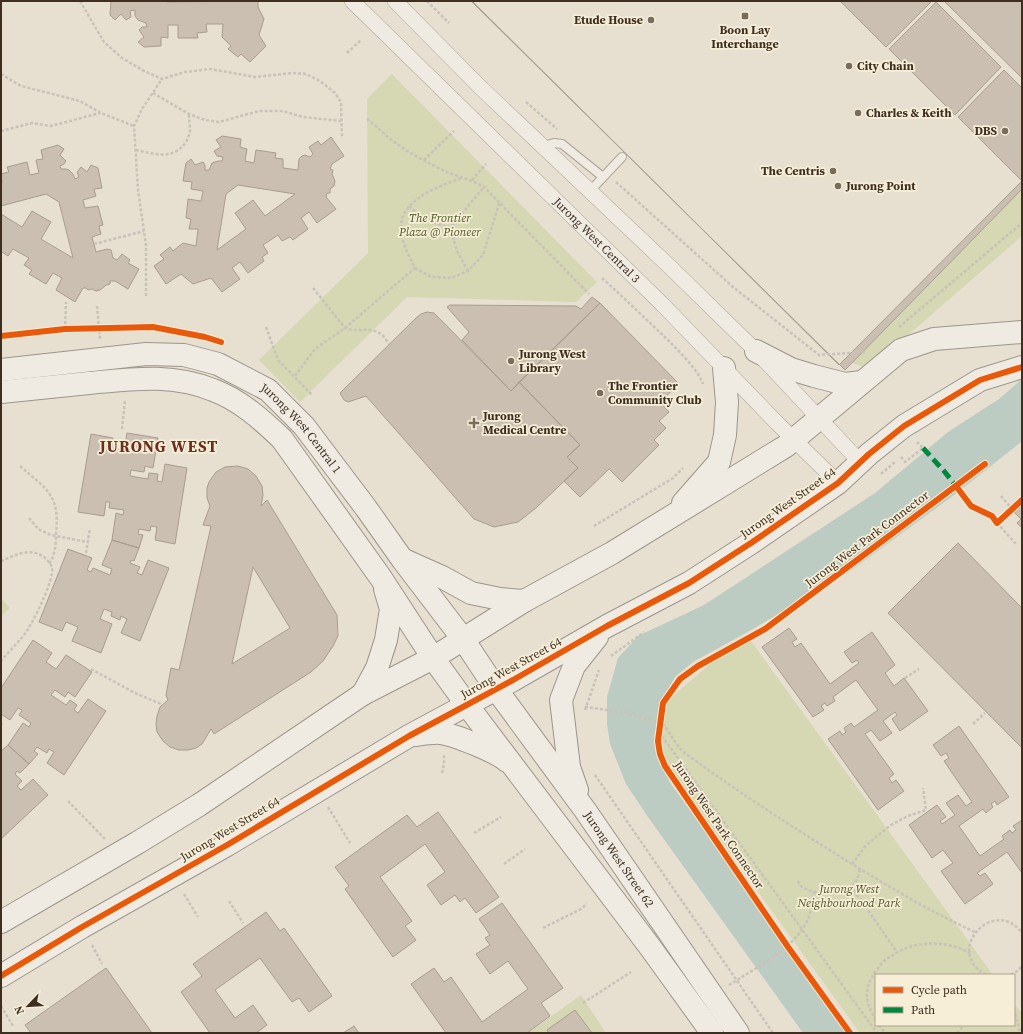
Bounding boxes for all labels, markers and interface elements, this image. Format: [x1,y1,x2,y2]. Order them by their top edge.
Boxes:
marker: Boon Lay Interchange [740,11,750,21]
place label: Etude House [574,12,643,28]
marker: Etude House [646,15,656,25]
place label: Boon Lay Interchange [711,22,779,52]
place label: City Chain [857,58,915,74]
marker: City Chain [844,61,854,71]
place label: Charles & Keith [866,105,952,121]
marker: Charles & Keith [853,108,863,118]
place label: DBS [975,123,997,139]
marker: DBS [1000,126,1010,136]
place label: The Centris [761,163,826,179]
marker: The Centris [828,166,838,176]
place label: Jurong Point [845,178,916,194]
marker: Jurong Point [833,181,843,191]
street label: Jurong West Central 3 [549,193,644,286]
park label: The Frontier Plaza @ Pioneer [398,210,482,240]
place label: Jurong West Library [518,346,586,376]
marker: Jurong West Library [506,356,516,366]
place label: The Frontier Community Club [608,378,702,408]
street label: Jurong West Central 1 [257,379,345,477]
marker: The Frontier Community Club [595,388,605,398]
place label: Jurong Medical Centre [482,408,566,438]
marker: Jurong Medical Centre [468,417,480,429]
district label: JURONG WEST [99,435,218,457]
street label: Jurong West Street 64 [736,464,839,543]
street label: Jurong West Park Connector [801,487,932,591]
street label: Jurong West Street 64 [457,634,564,703]
street label: Jurong West Park Connector [670,757,768,892]
street label: Jurong West Street 64 [177,793,283,866]
street label: Jurong West Street 62 [580,807,657,910]
park label: Jurong West Neighbourhood Park [797,881,901,911]
legend [875,974,1015,1026]
text: Cycle path [911,982,967,998]
north arrow [8,986,48,1026]
text: Path [911,1002,935,1018]
text: N [11,1003,28,1017]

